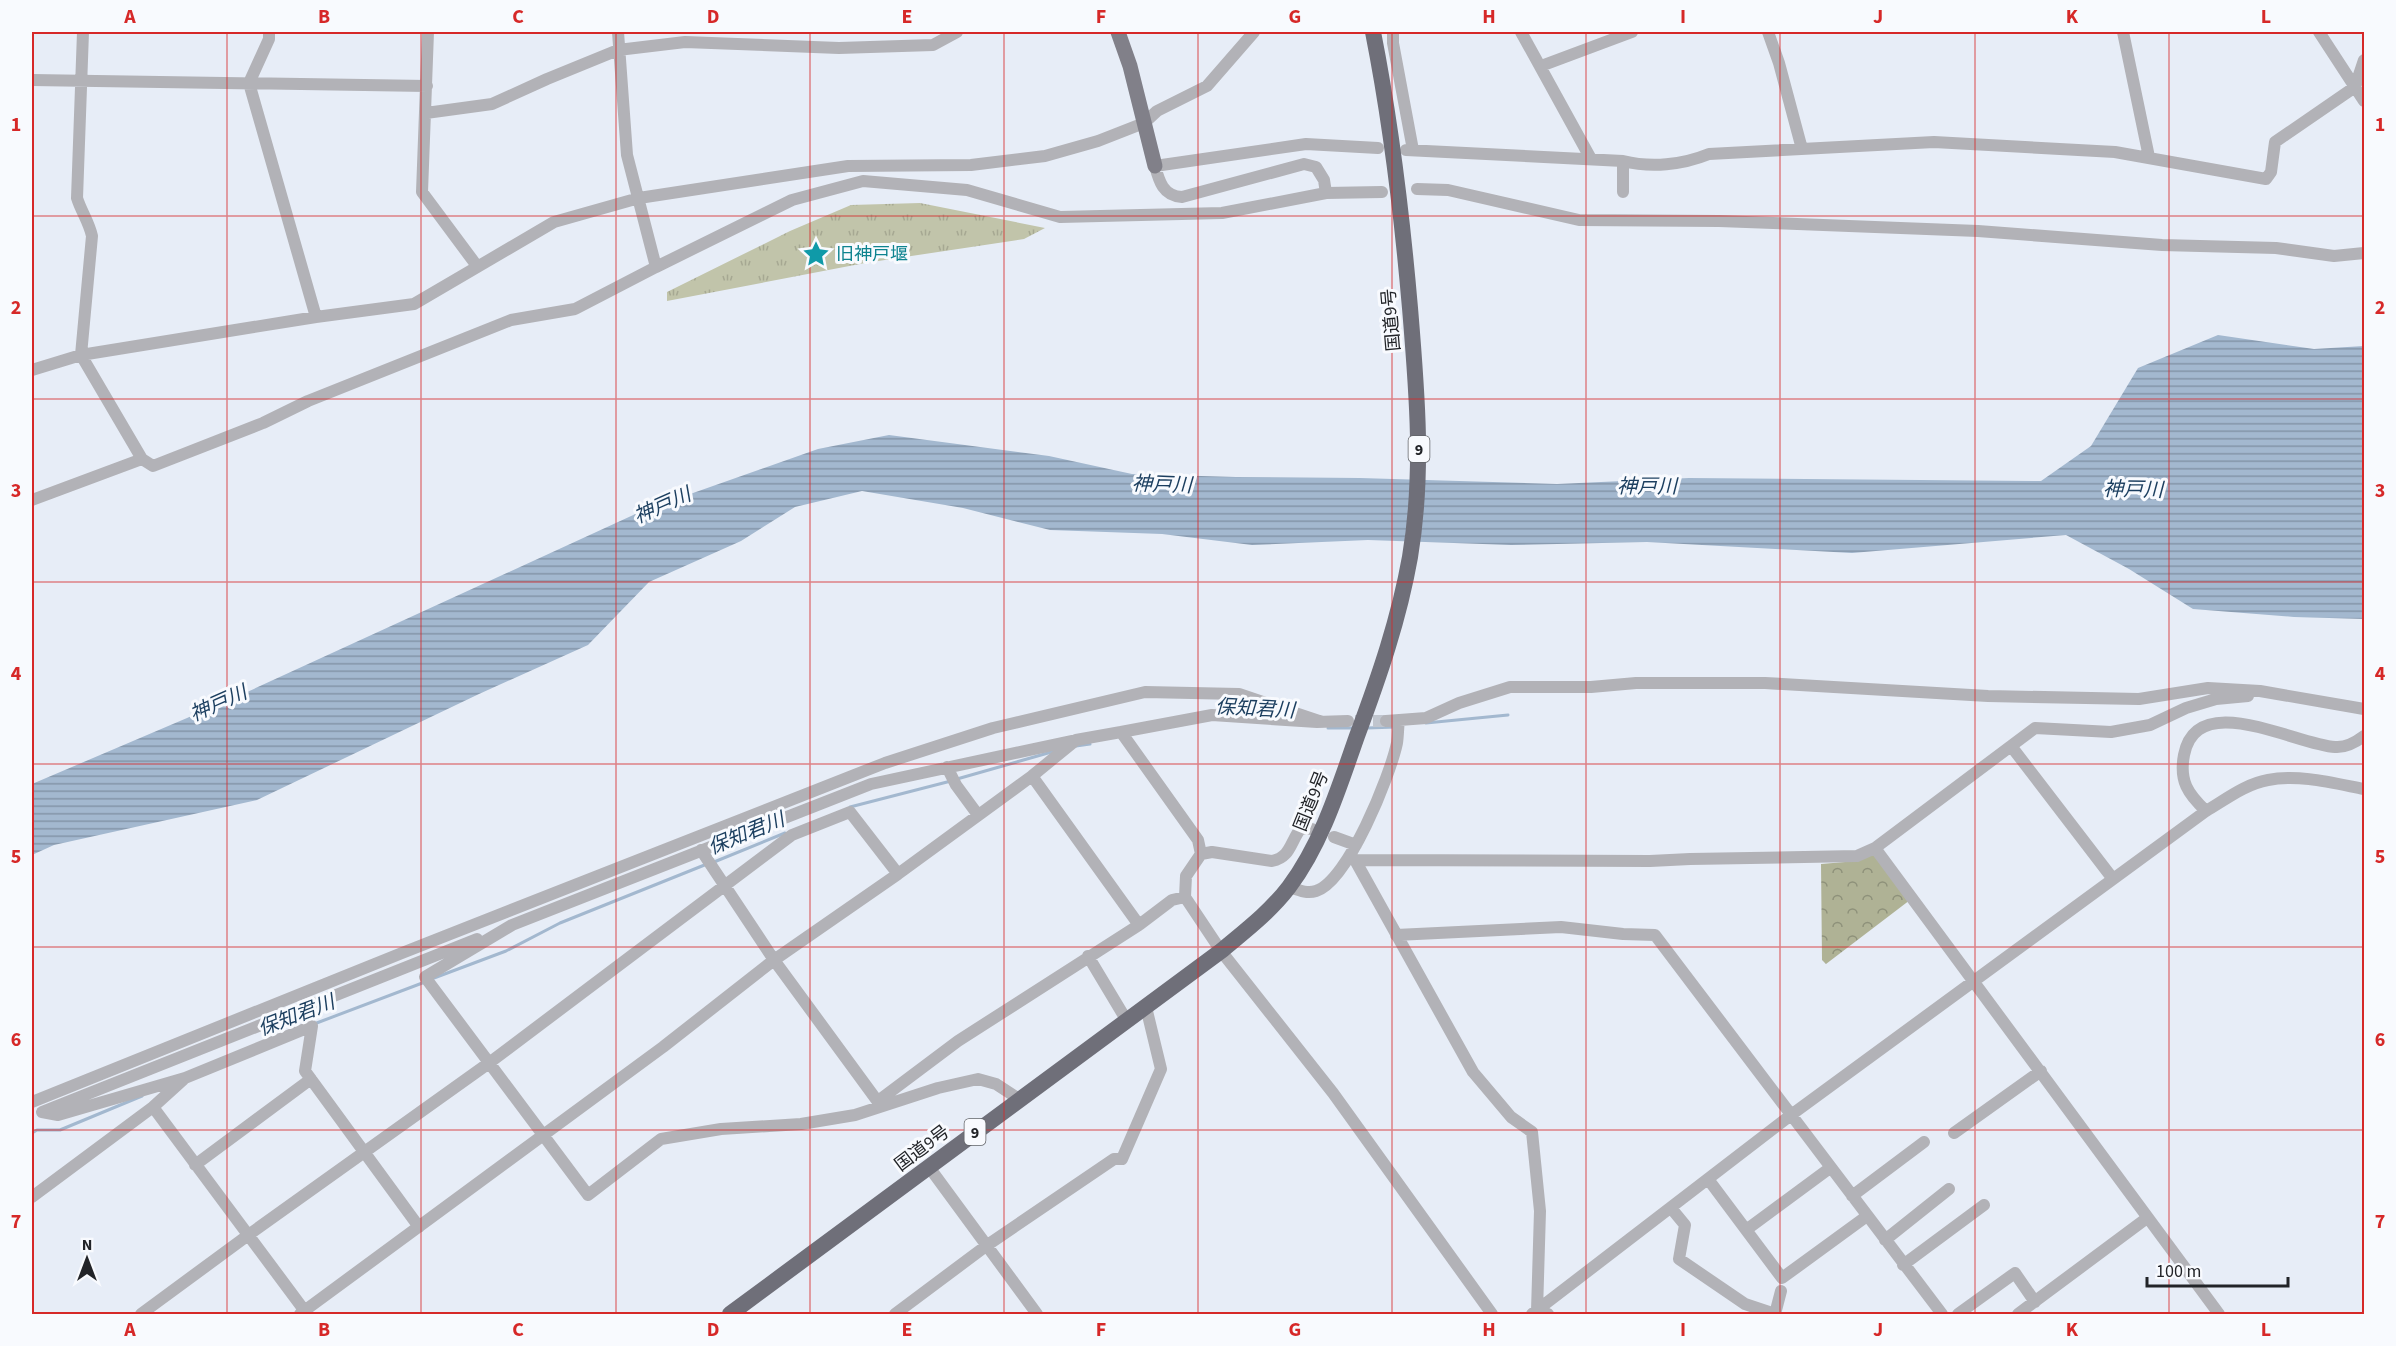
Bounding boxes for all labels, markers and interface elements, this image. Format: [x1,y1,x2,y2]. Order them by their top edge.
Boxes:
text: A [123,3,136,31]
text: B [318,3,330,31]
text: C [512,3,524,31]
text: D [707,3,719,31]
text: E [902,3,912,31]
text: F [1096,3,1106,31]
text: G [1289,3,1301,31]
text: H [1482,3,1496,31]
text: I [1680,3,1686,31]
text: J [1873,3,1883,31]
text: K [2066,3,2079,31]
text: L [2261,3,2271,31]
text: 1 [11,111,21,139]
text: 1 [2375,111,2385,139]
place icon: 旧神戸堰 [801,239,831,269]
place label: 旧神戸堰 [836,242,908,267]
street label: 国道9号 [1376,288,1407,352]
text: 2 [11,294,21,322]
text: 2 [2375,294,2385,322]
road number: 9 [1408,436,1430,462]
water label: 神戸川 [1131,470,1194,500]
water label: 神戸川 [1617,473,1679,501]
water label: 神戸川 [2103,475,2165,505]
text: 3 [11,477,21,505]
text: 3 [2375,477,2385,505]
water label: 神戸川 [629,480,697,531]
text: 4 [11,660,22,688]
text: 4 [2375,660,2386,688]
water label: 神戸川 [185,678,253,729]
water label: 保知君川 [1214,693,1298,725]
street label: 国道9号 [1288,767,1335,835]
water label: 保知君川 [704,805,791,862]
text: 5 [11,843,21,871]
text: 5 [2375,843,2385,871]
water label: 保知君川 [254,988,341,1043]
text: 6 [11,1026,21,1054]
text: 6 [2375,1026,2385,1054]
street label: 国道9号 [890,1119,955,1177]
road number: 9 [964,1119,986,1145]
text: 7 [11,1208,21,1236]
text: 7 [2375,1208,2385,1236]
north arrow [57,1229,117,1289]
text: N [82,1234,92,1256]
scale bar [2147,1250,2288,1288]
text: 100 m [2156,1259,2201,1284]
text: A [123,1316,136,1344]
text: B [318,1316,330,1344]
text: C [512,1316,524,1344]
text: D [707,1316,719,1344]
text: E [902,1316,912,1344]
text: F [1096,1316,1106,1344]
text: G [1289,1316,1301,1344]
text: H [1482,1316,1496,1344]
text: I [1680,1316,1686,1344]
text: J [1873,1316,1883,1344]
text: K [2066,1316,2079,1344]
text: L [2261,1316,2271,1344]

